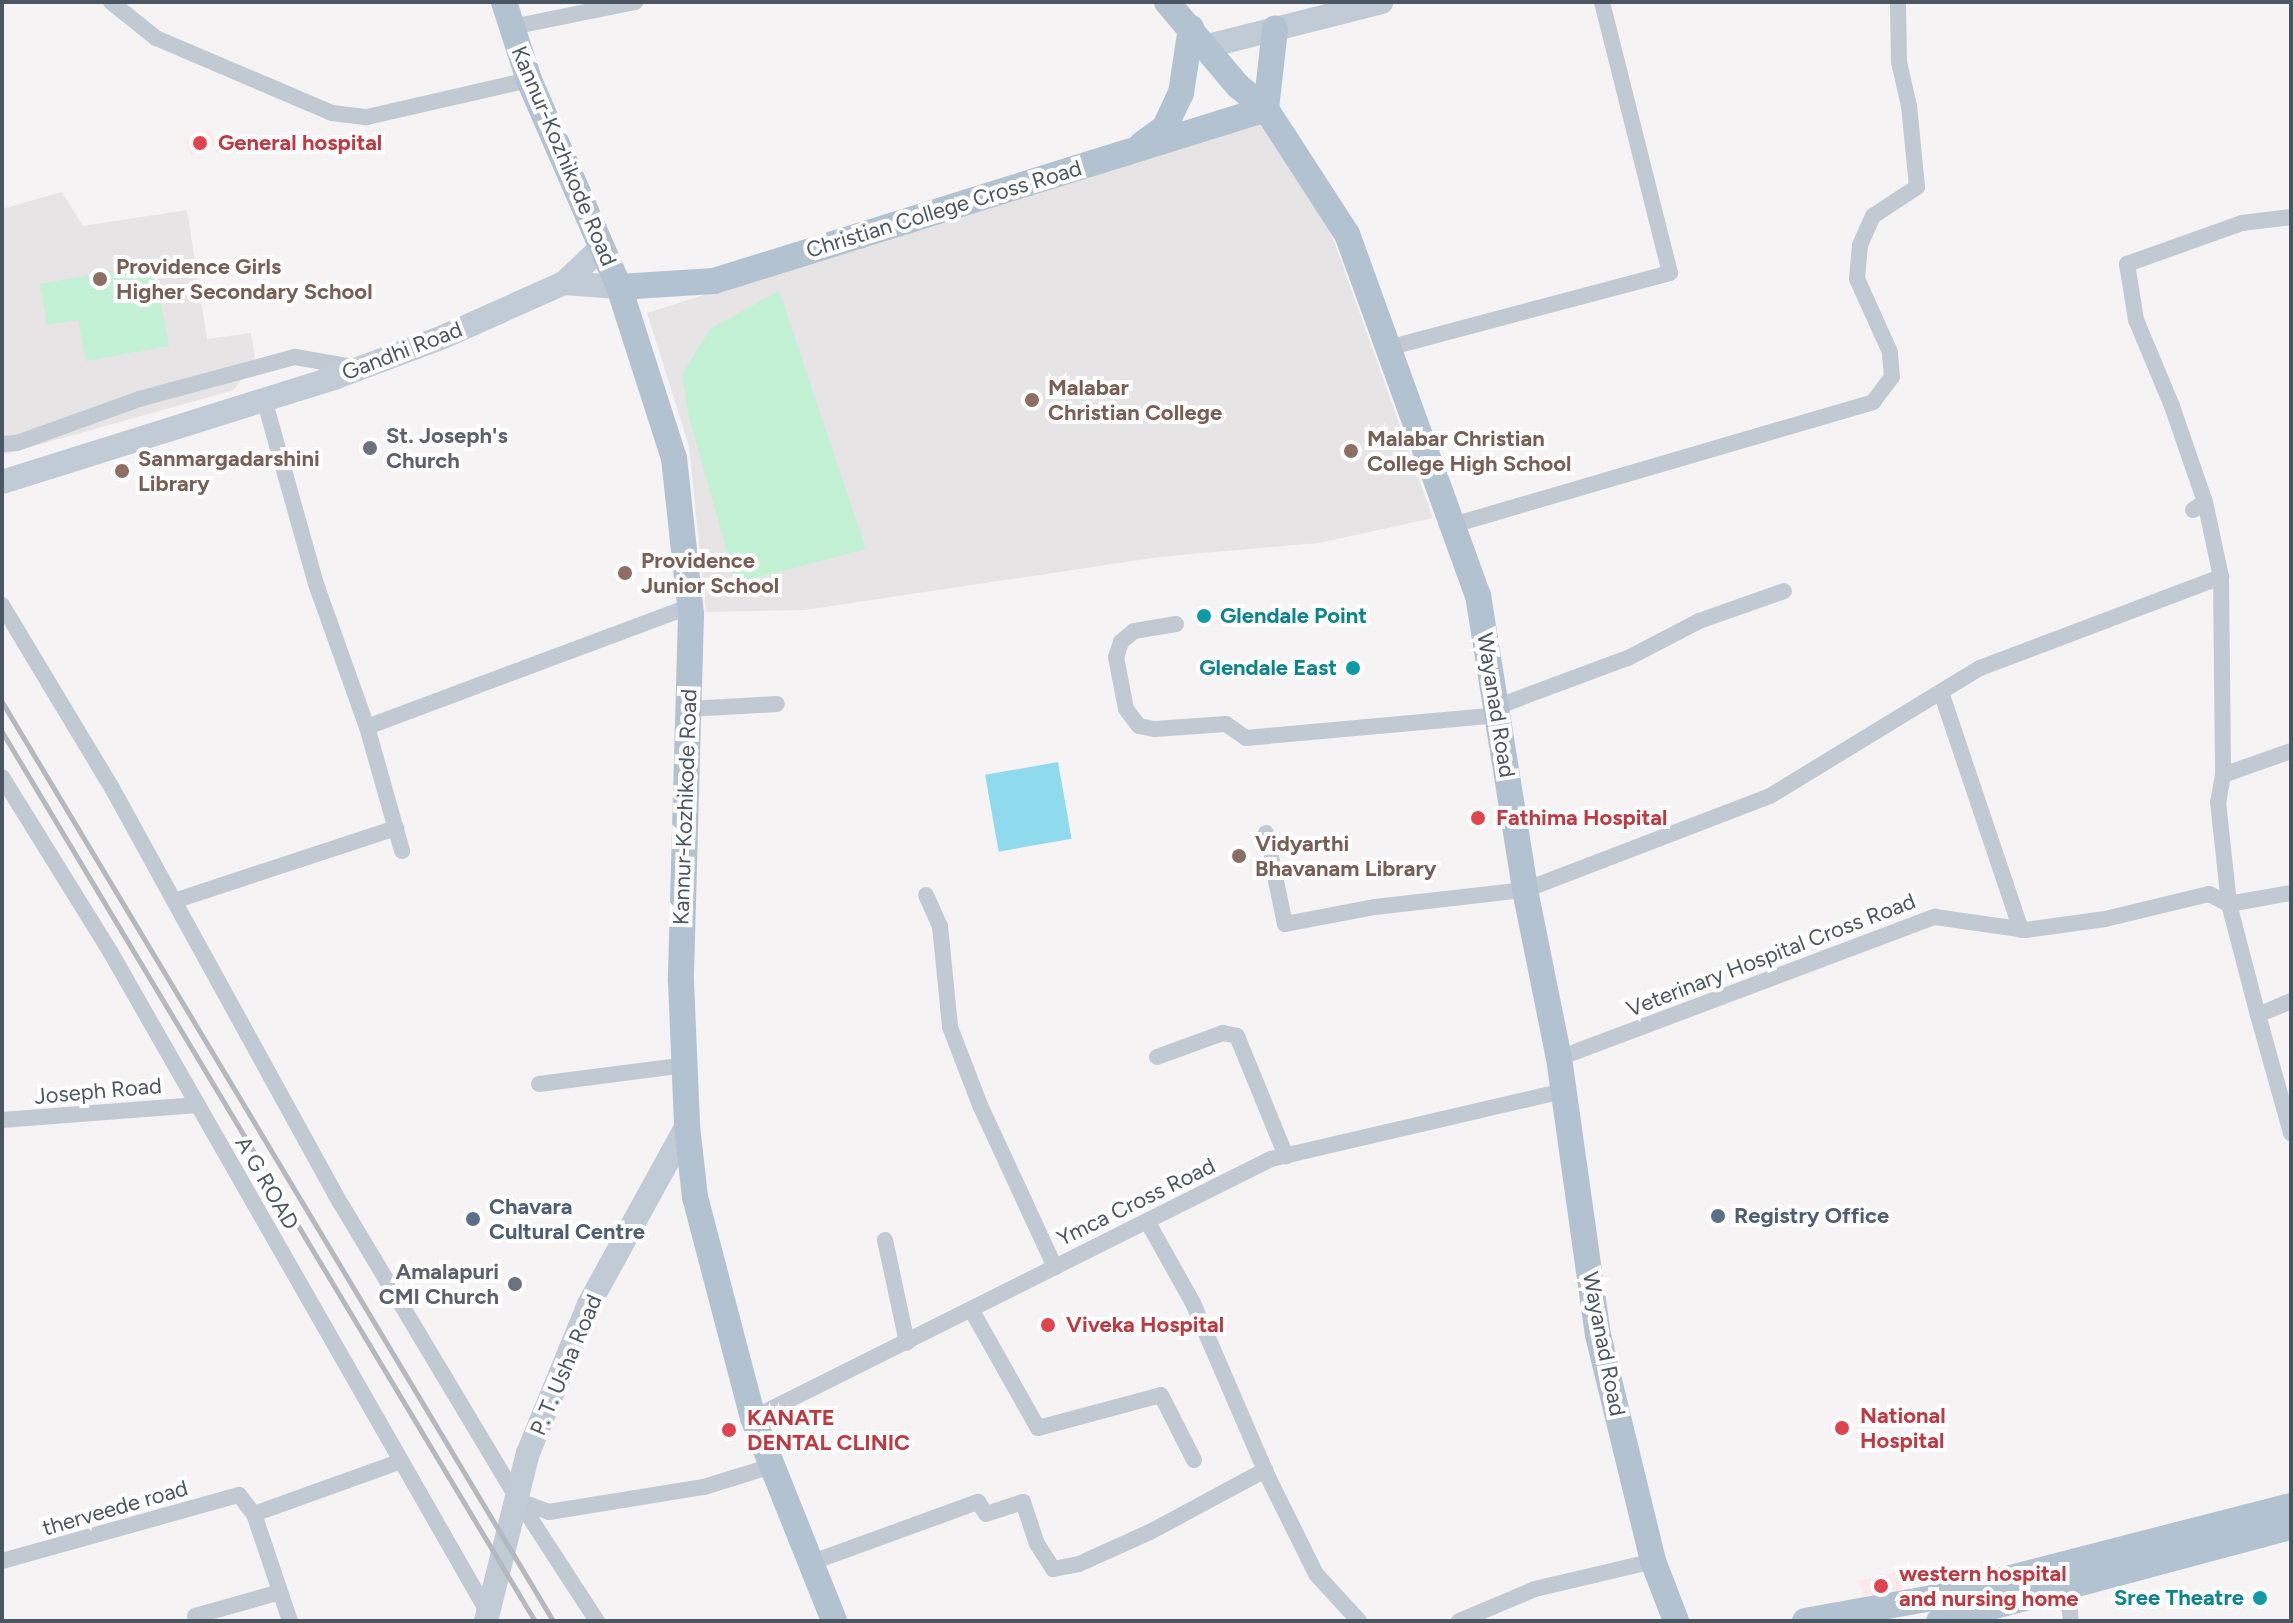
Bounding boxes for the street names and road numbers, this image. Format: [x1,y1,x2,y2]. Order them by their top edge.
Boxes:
street label: Kannur-Kozhikode Road [506,42,622,270]
street label: Christian College Cross Road [803,154,1085,264]
street label: Gandhi Road [338,316,466,386]
street label: Wayanad Road [1472,631,1520,779]
street label: Kannur-Kozhikode Road [668,688,702,926]
street label: Veterinary Hospital Cross Road [1623,888,1919,1022]
street label: Joseph Road [33,1072,163,1110]
street label: A G ROAD [230,1132,304,1234]
street label: Ymca Cross Road [1053,1152,1219,1252]
street label: Wayanad Road [1577,1270,1631,1418]
street label: P. T. Usha Road [524,1291,608,1439]
street label: therveede road [39,1475,191,1541]

